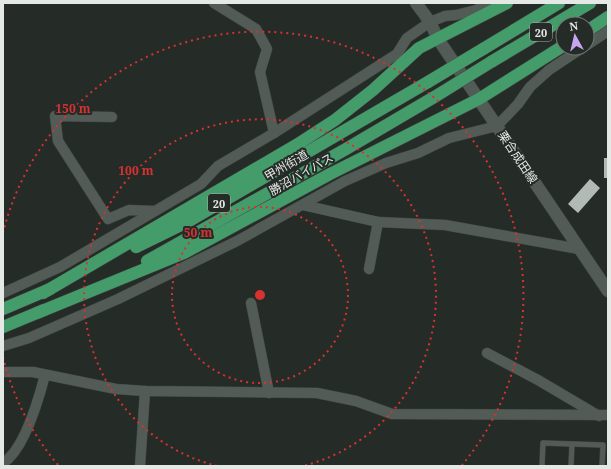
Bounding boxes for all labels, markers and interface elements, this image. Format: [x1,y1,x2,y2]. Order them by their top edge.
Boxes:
north arrow [555,16,595,56]
text: N [568,18,579,34]
road number: 20 [530,23,552,41]
text: 150 m [55,100,91,117]
street label: 栗合成田線 [494,127,542,187]
street label: 甲州街道 [261,146,311,184]
street label: 勝沼バイパス [266,149,336,199]
text: 100 m [118,162,154,179]
road number: 20 [208,194,230,212]
text: 50 m [184,224,212,241]
centre of rings [253,288,267,302]

